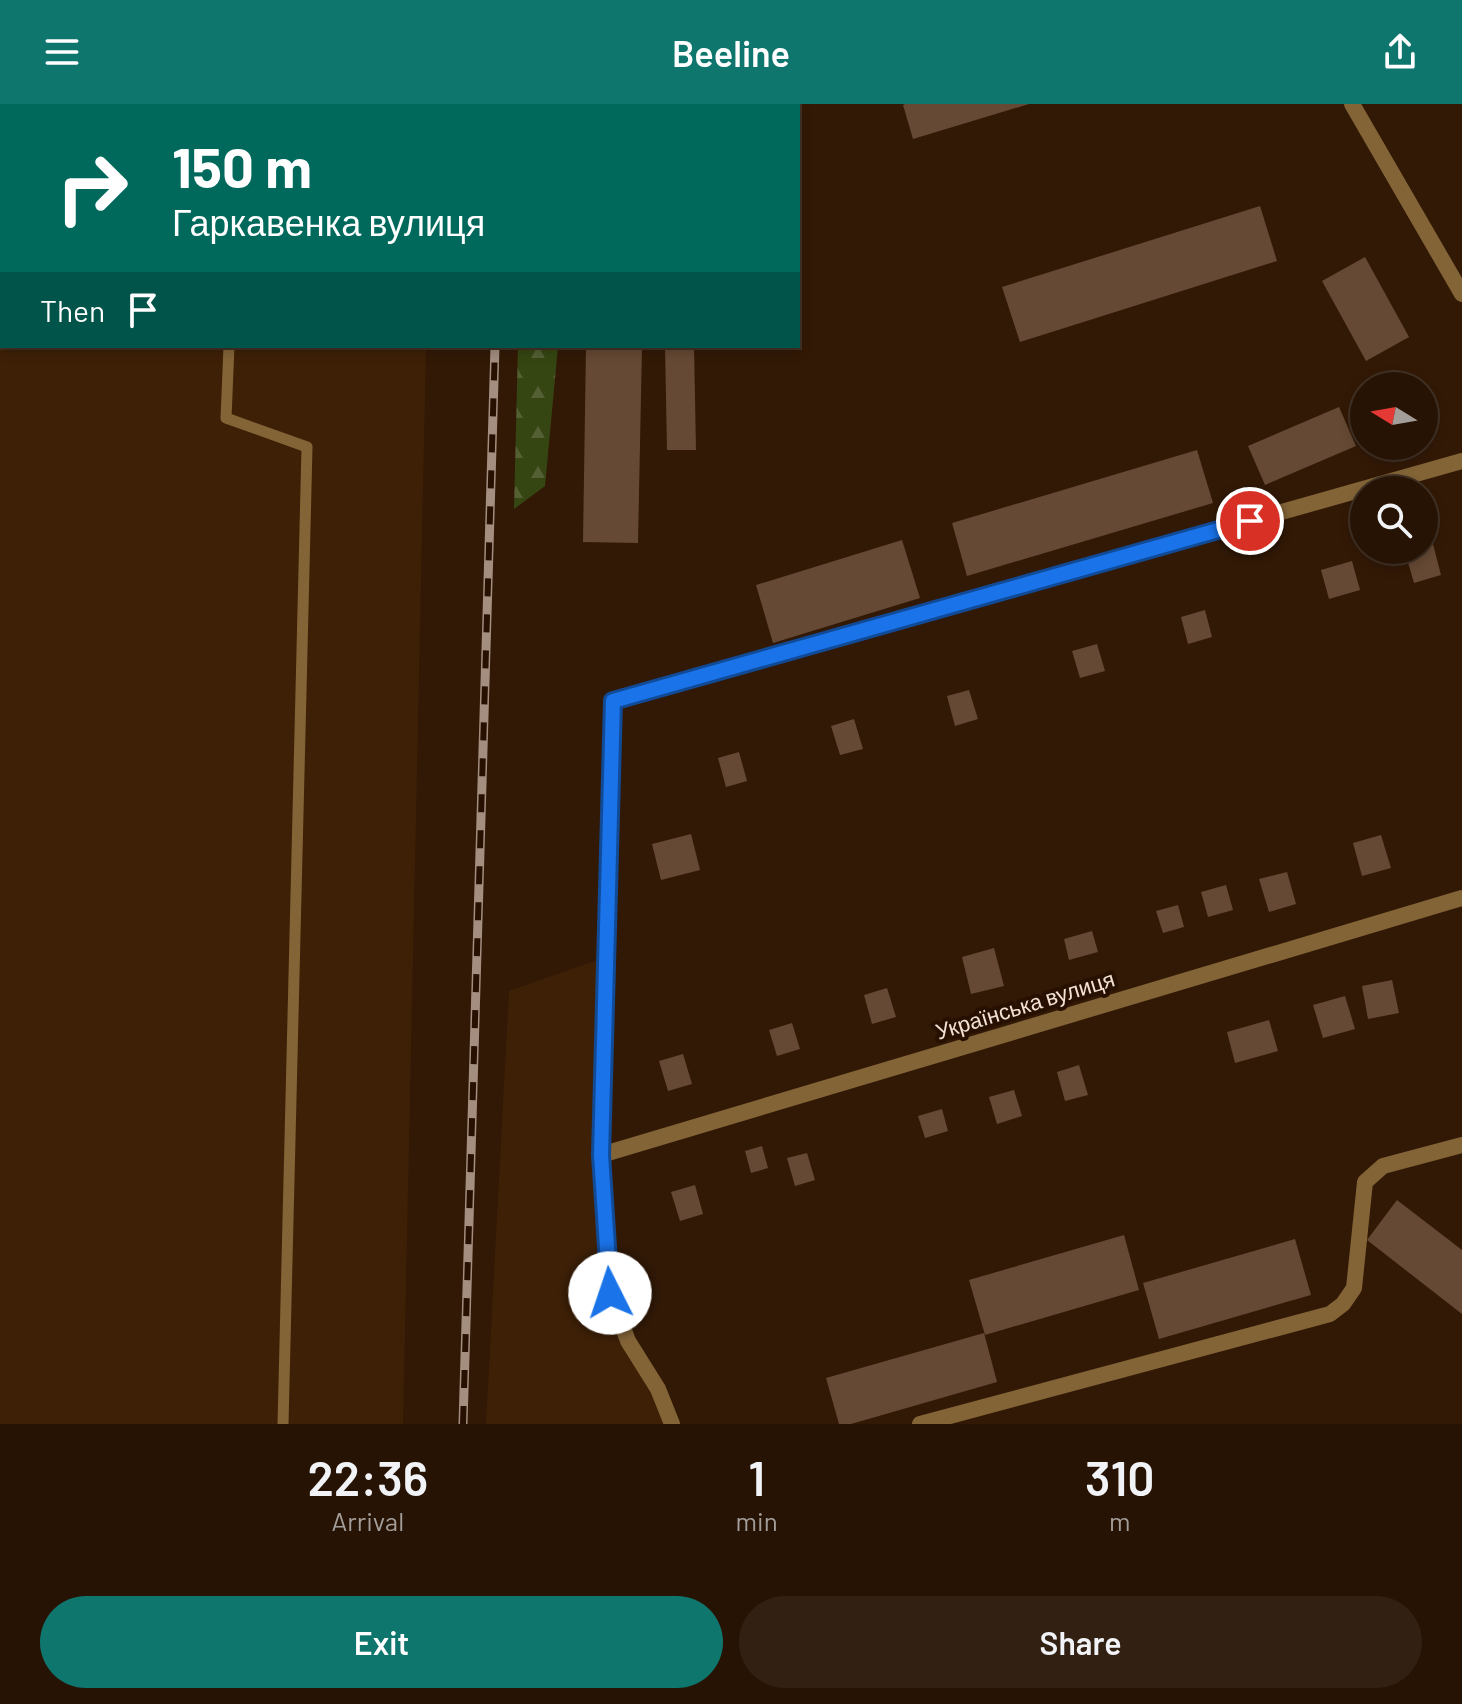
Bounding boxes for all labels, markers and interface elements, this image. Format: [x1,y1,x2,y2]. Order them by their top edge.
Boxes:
icon: menu [40,30,84,74]
icon: share [1378,30,1422,74]
text: Beeline [672,31,790,74]
text: 150 m [172,132,312,199]
icon: right [40,136,144,240]
text: Гаркавенка вулиця [172,200,485,243]
icon: arrive [121,288,165,332]
text: Then [40,292,105,328]
north arrow [1350,372,1438,460]
map controls [1350,372,1438,564]
button: search [1350,476,1438,564]
pin [1216,487,1284,555]
icon: arrive [1228,499,1272,543]
street label: Українська вулиця [932,964,1118,1045]
position arrow [568,1251,652,1335]
text: 22:36 [307,1448,428,1506]
text: 1 [748,1448,765,1506]
text: 310 [1085,1448,1155,1506]
text: Arrival [331,1505,404,1536]
text: min [736,1505,778,1536]
text: m [1109,1505,1131,1536]
button: Exit [40,1596,723,1688]
button: Share [739,1596,1422,1688]

